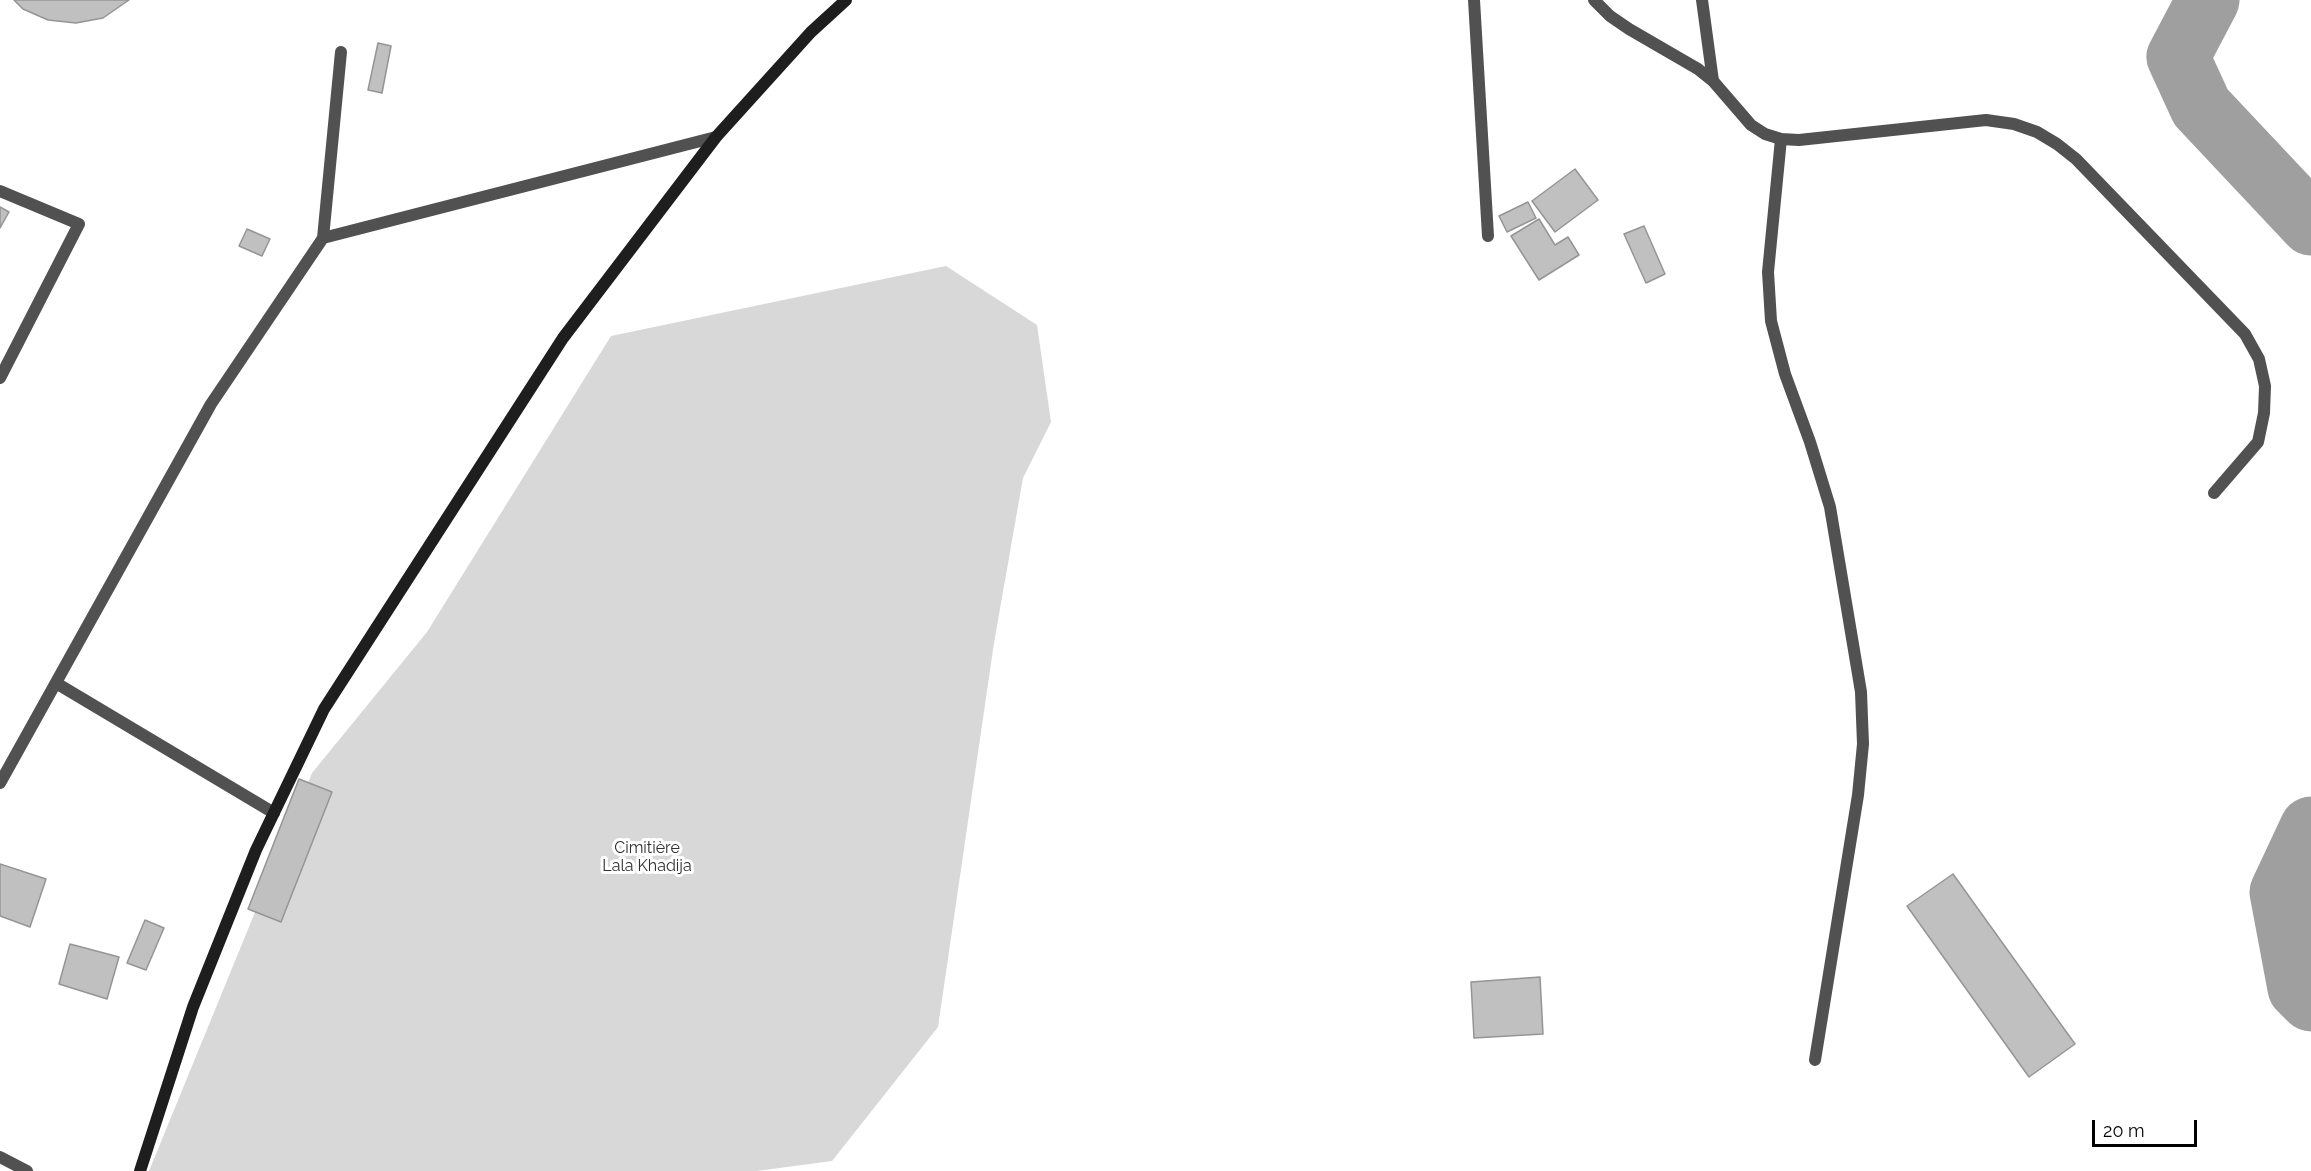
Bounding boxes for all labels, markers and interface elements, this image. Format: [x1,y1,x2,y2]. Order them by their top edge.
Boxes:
park label: Cimitière Lala Khadija [602,838,692,876]
scale bar [2095,1108,2200,1146]
text: 20 m [2103,1120,2145,1141]

